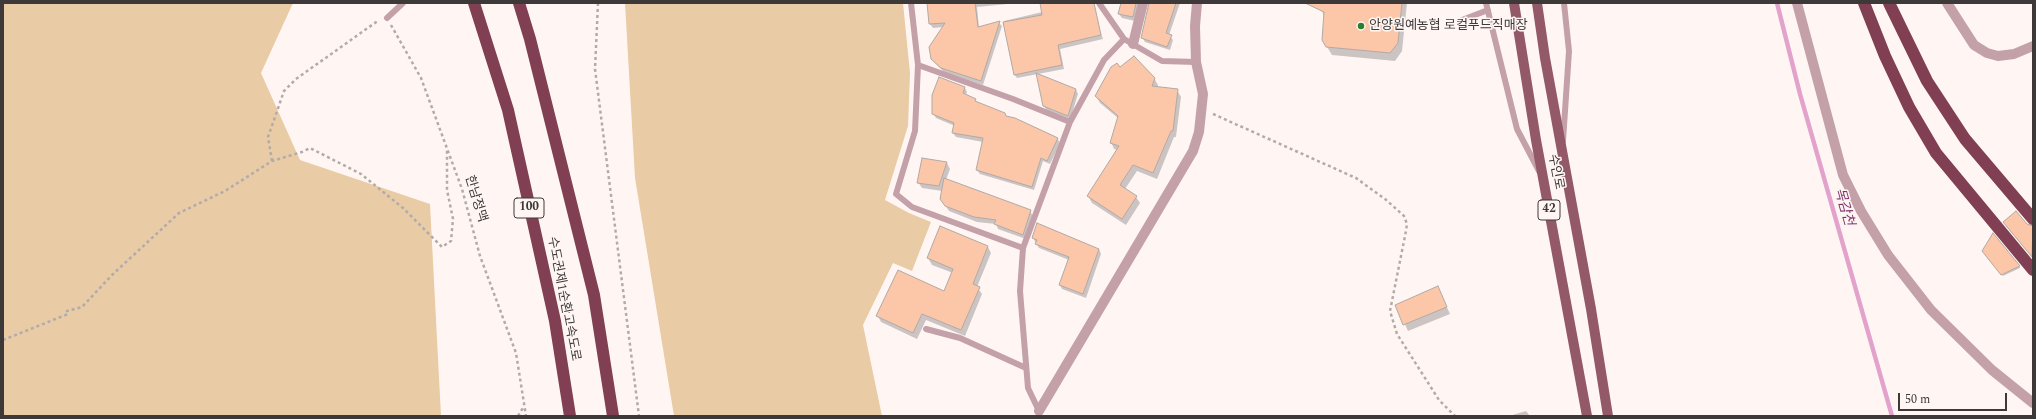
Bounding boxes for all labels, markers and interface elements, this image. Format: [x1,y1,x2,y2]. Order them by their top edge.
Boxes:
place label: 안양원예농협 로컬푸드직매장 [1369,18,1528,34]
marker: 안양원예농협 로컬푸드직매장 [1356,21,1366,31]
street label: 수인로 [1544,153,1566,191]
street label: 한남정맥 [461,174,489,224]
water label: 목감천 [1830,186,1856,228]
road number: 100 [514,198,544,218]
road number: 42 [1538,200,1560,220]
street label: 수도권제1순환고속도로 [543,236,583,362]
scale bar [1900,385,2009,411]
text: 50 m [1905,390,1930,409]

